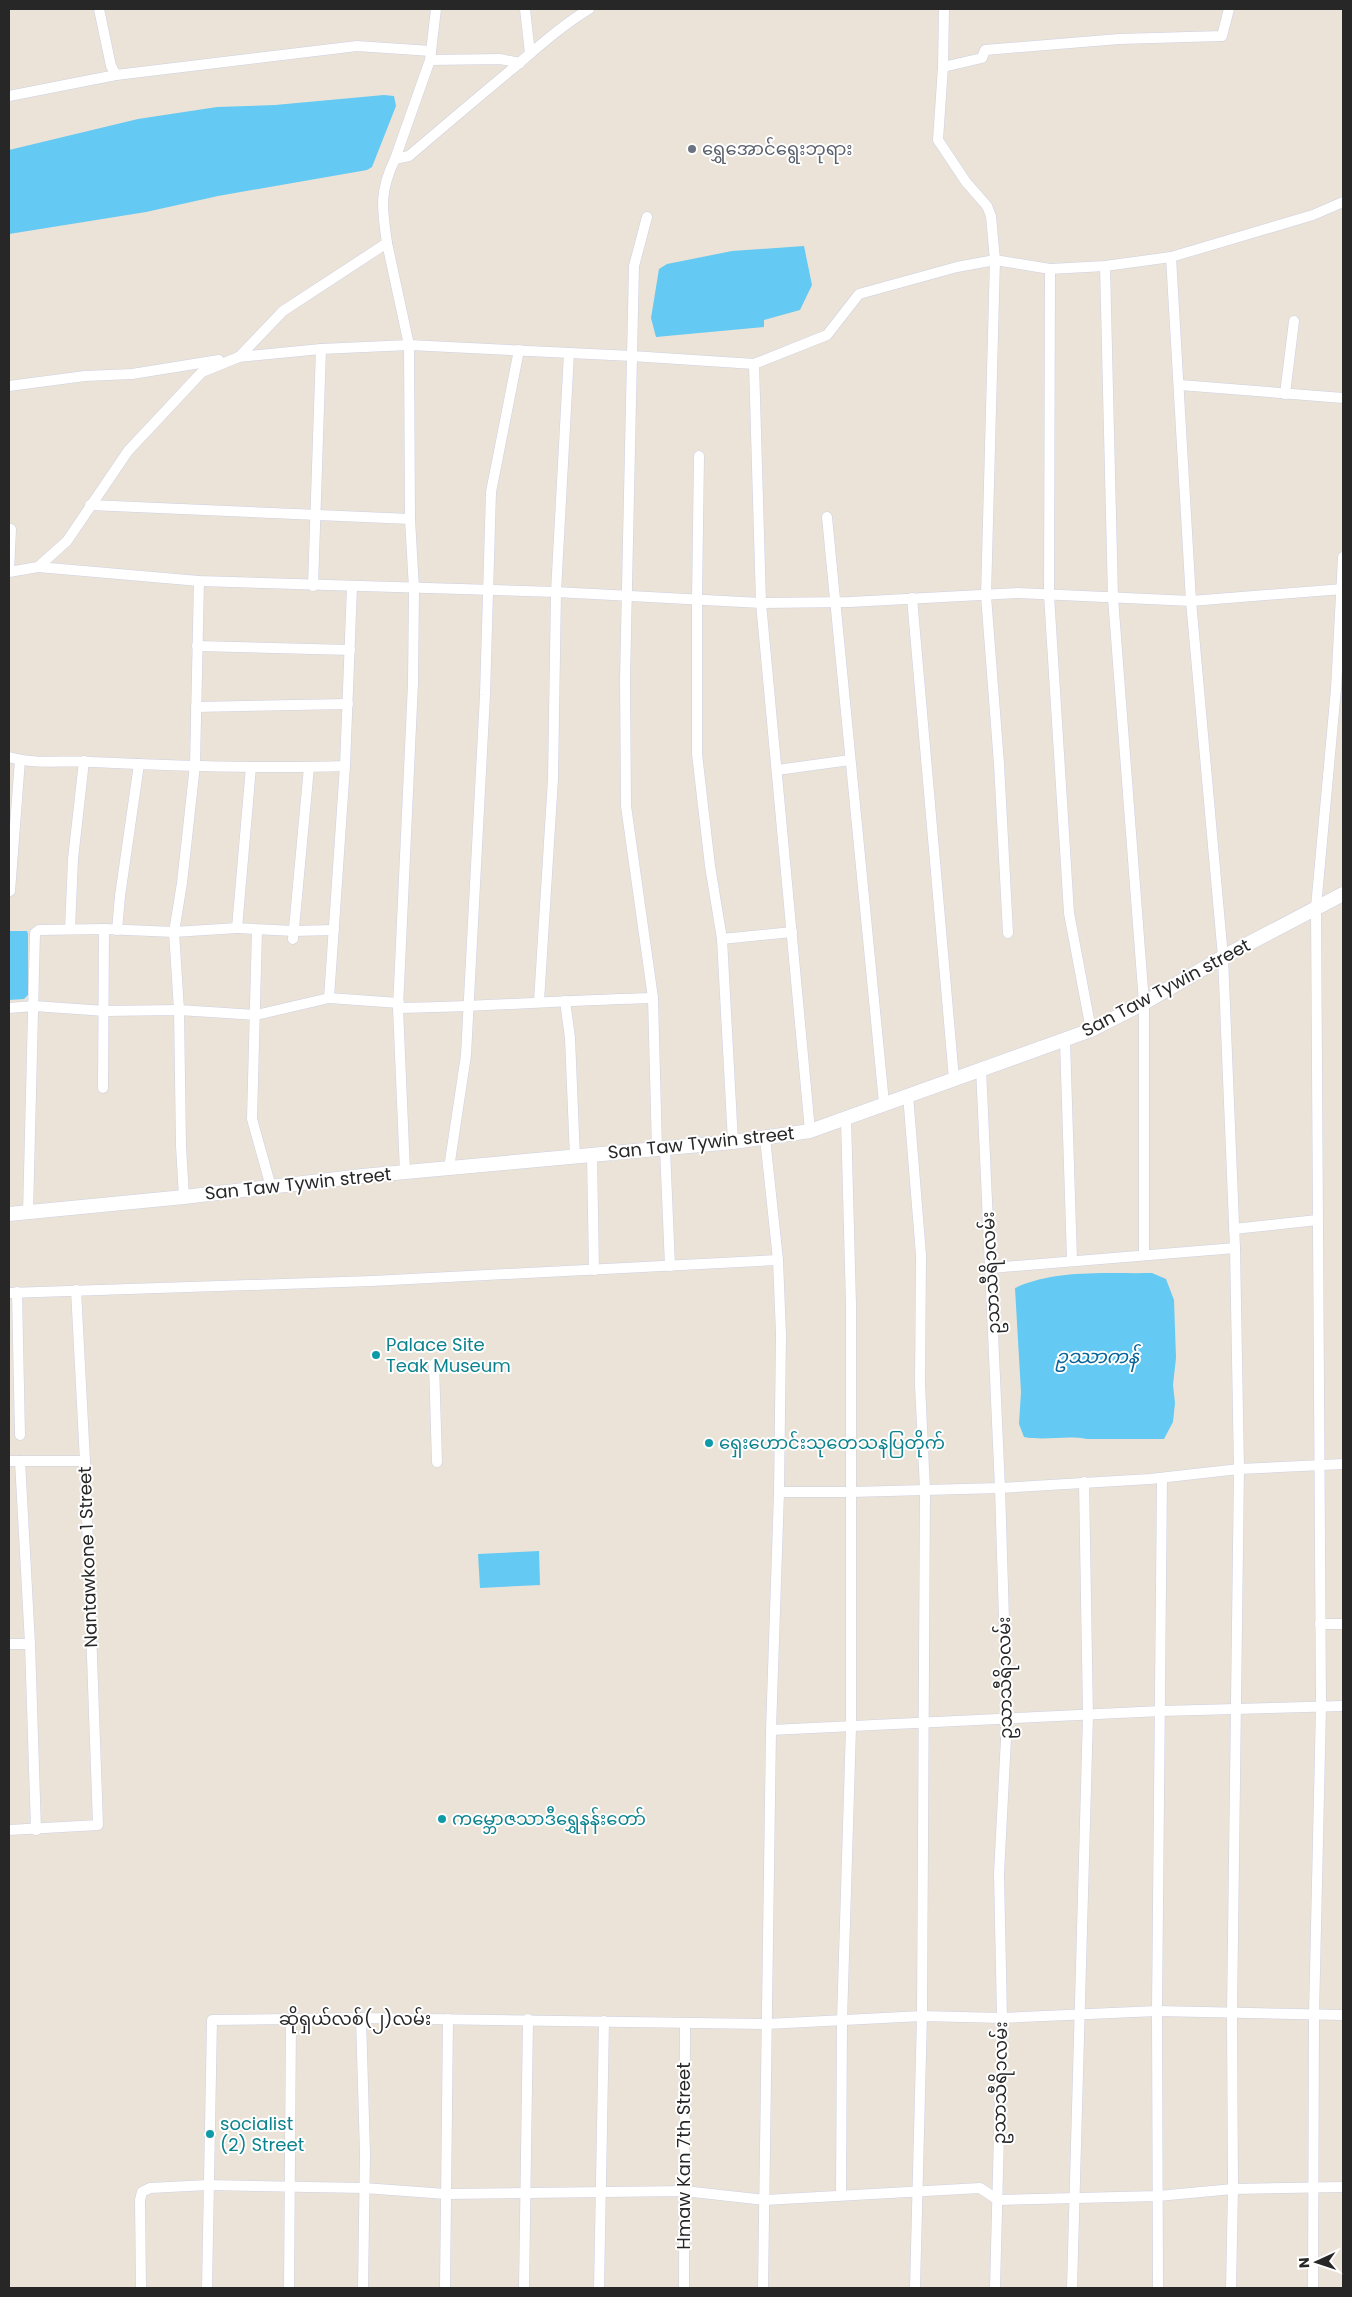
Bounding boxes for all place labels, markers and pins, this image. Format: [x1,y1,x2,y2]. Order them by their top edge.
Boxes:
place label: ရွှေအောင်ရွေးဘုရား [702,136,853,164]
marker: ရွှေအောင်ရွေးဘုရား [686,143,698,155]
place label: Palace Site Teak Museum [386,1332,511,1378]
marker: Palace Site Teak Museum [370,1349,382,1361]
place label: ရှေးဟောင်းသုတေသနပြတိုက် [719,1429,945,1458]
marker: ရှေးဟောင်းသုတေသနပြတိုက် [703,1437,715,1449]
place label: ကမ္ဘောဇသာဒီရွှေနန်းတော် [452,1805,646,1834]
marker: ကမ္ဘောဇသာဒီရွှေနန်းတော် [436,1813,448,1825]
place label: socialist (2) Street [220,2111,304,2157]
marker: socialist (2) Street [204,2128,216,2140]

